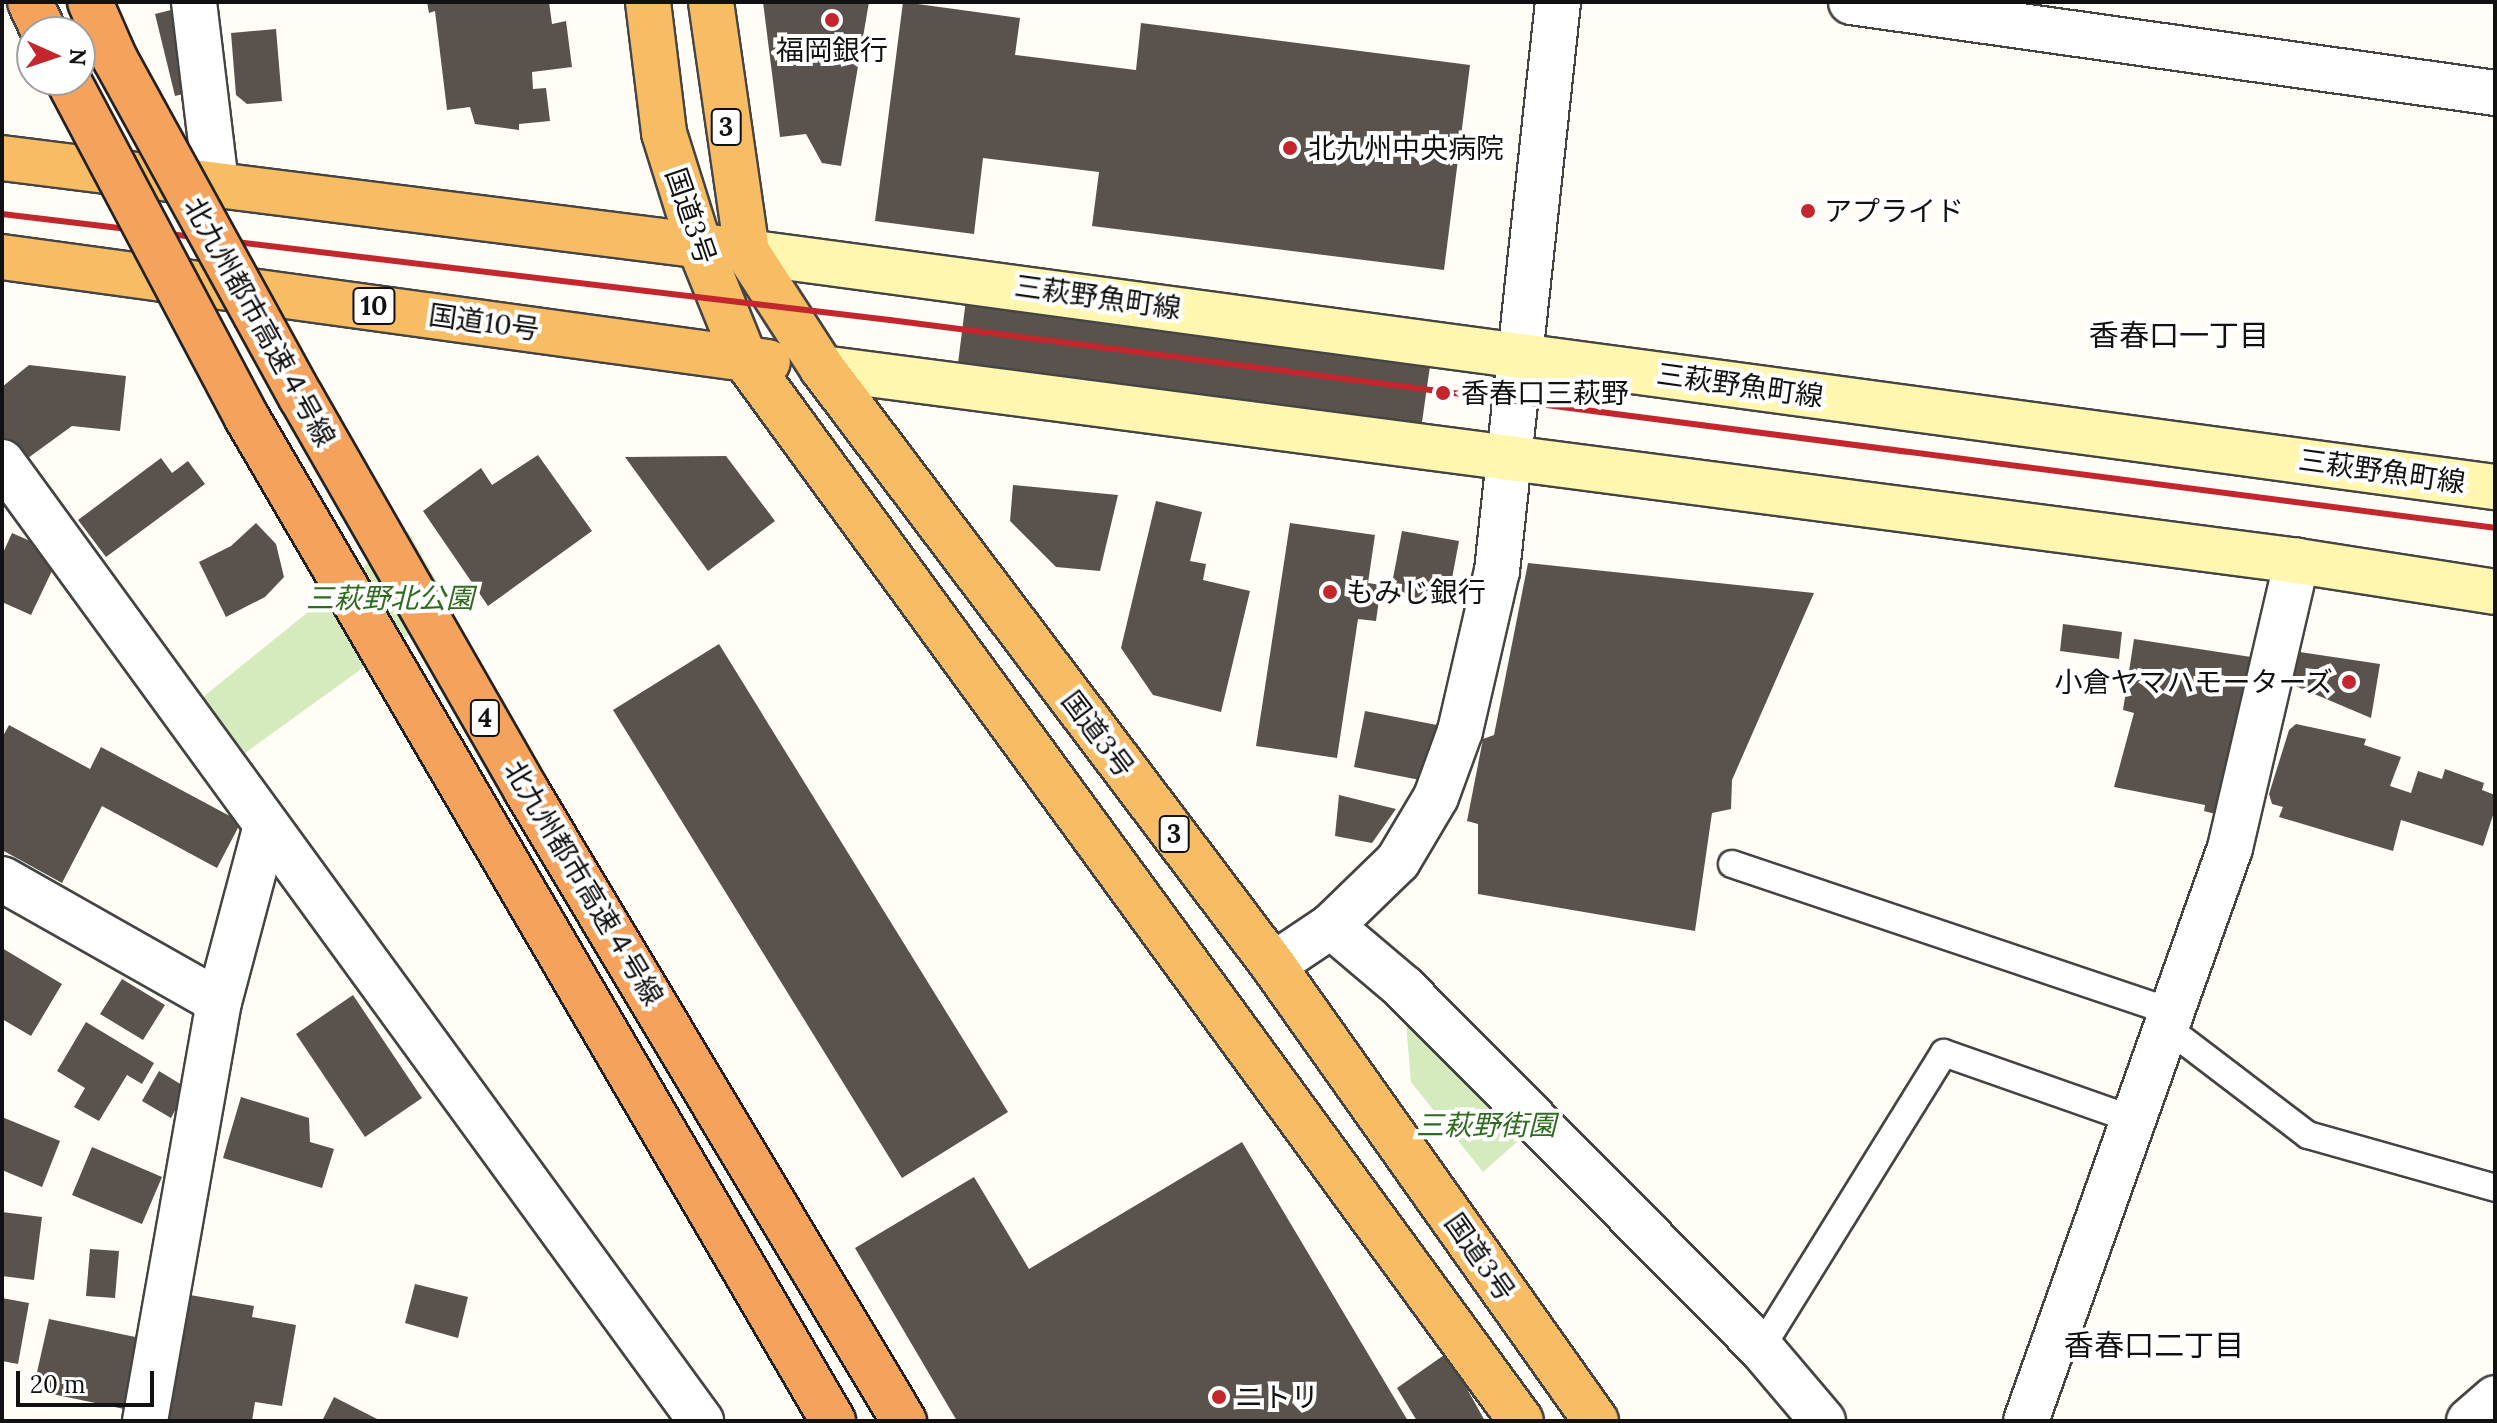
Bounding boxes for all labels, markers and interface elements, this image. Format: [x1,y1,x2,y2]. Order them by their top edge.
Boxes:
marker: 福岡銀行 [823,11,841,29]
north arrow [16,16,96,96]
place label: 福岡銀行 [776,33,888,67]
text: N [64,48,92,66]
road number: 3 [710,105,742,149]
place label: 北九州中央病院 [1308,131,1504,165]
marker: 北九州中央病院 [1279,137,1301,159]
street label: 国道3号 [659,163,723,269]
street label: 北九州都市高速４号線 [177,191,343,453]
place label: アプライド [1824,194,1964,228]
marker: アプライド [1799,202,1817,220]
street label: 三萩野魚町線 [1012,269,1184,325]
road number: 10 [352,284,396,328]
street label: 国道10号 [426,298,542,346]
district label: 香春口一丁目 [2089,317,2269,353]
street label: 三萩野魚町線 [1654,357,1826,413]
place label: 香春口三萩野 [1461,376,1629,410]
marker: 香春口三萩野 [1432,382,1454,404]
street label: 三萩野魚町線 [2296,443,2468,499]
place label: もみじ銀行 [1346,575,1486,609]
park label: 三萩野北公園 [306,581,474,615]
marker: もみじ銀行 [1321,583,1339,601]
place label: 小倉ヤマハモーターズ [2053,665,2333,699]
marker: 小倉ヤマハモーターズ [2340,673,2358,691]
street label: 国道3号 [1055,684,1141,784]
road number: 4 [469,696,501,740]
street label: 北九州都市高速４号線 [497,754,671,1012]
road number: 3 [1158,812,1190,856]
park label: 三萩野街園 [1416,1108,1556,1142]
street label: 国道3号 [1438,1207,1522,1307]
district label: 香春口二丁目 [2064,1327,2244,1363]
scale bar [20,1355,158,1405]
text: 20 m [30,1369,86,1400]
place label: ニトリ [1235,1380,1319,1414]
marker: ニトリ [1210,1388,1228,1406]

